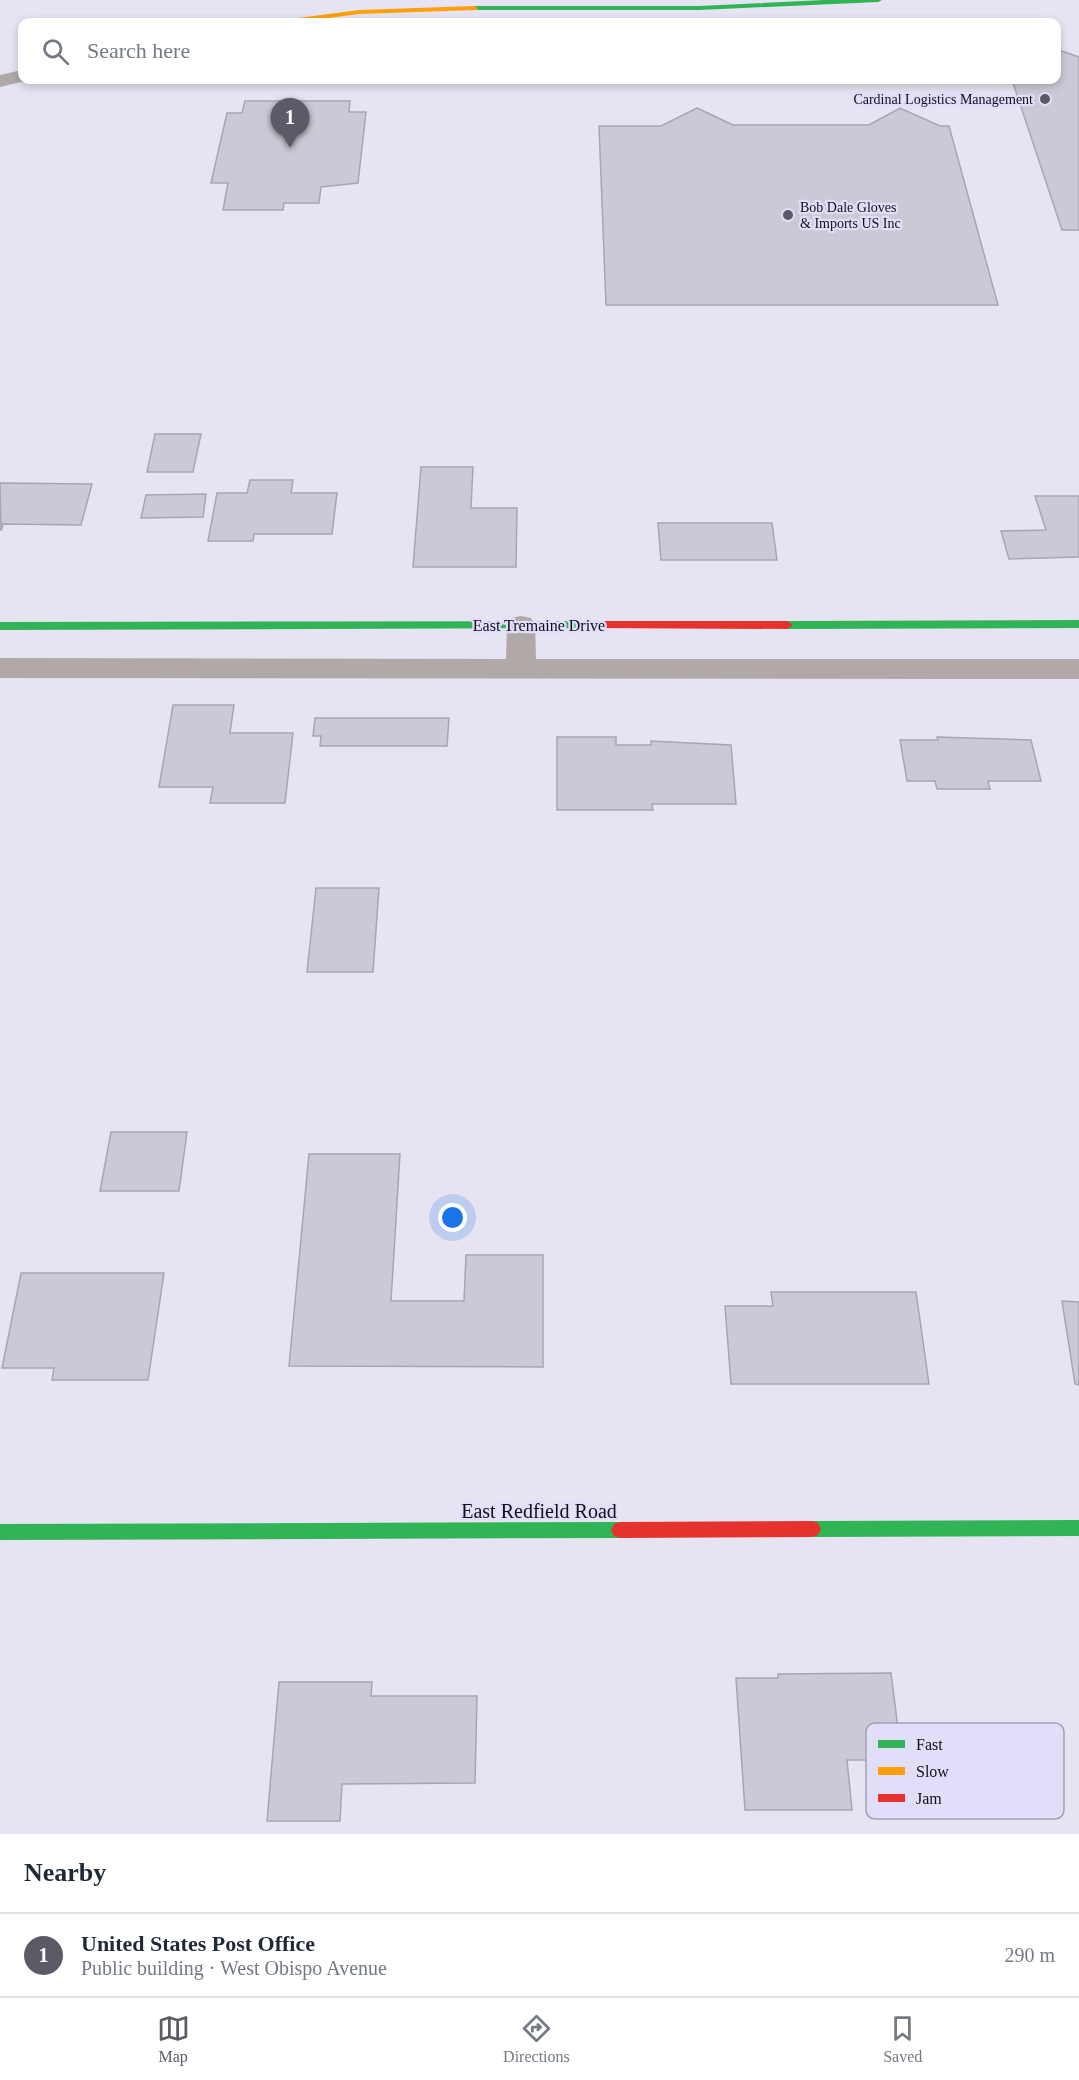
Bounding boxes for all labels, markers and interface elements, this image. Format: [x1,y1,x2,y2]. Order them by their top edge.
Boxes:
search box [18,18,1061,84]
icon: search [39,35,72,68]
text: Search here [87,38,190,63]
place label: Cardinal Logistics Management [853,92,1033,107]
marker: Cardinal Logistics Management [1038,92,1052,106]
pin: 1 [270,98,310,148]
place label: Bob Dale Gloves & Imports US Inc [800,200,901,231]
marker: Bob Dale Gloves & Imports US Inc [781,208,795,222]
street label: East Tremaine Drive [473,617,605,634]
your location [438,1203,467,1232]
street label: East Redfield Road [461,1500,617,1522]
legend [866,1723,1064,1819]
text: Fast [916,1736,943,1753]
text: Slow [916,1763,949,1780]
text: Jam [916,1790,942,1807]
text: Nearby [24,1858,106,1887]
text: United States Post Office [81,1931,315,1956]
text: 1 [39,1944,49,1966]
text: 290 m [1004,1944,1055,1966]
text: Public building · West Obispo Avenue [81,1957,387,1979]
tab: Map [157,2012,190,2066]
tab: Directions [503,2012,570,2066]
tab: Saved [883,2012,922,2066]

